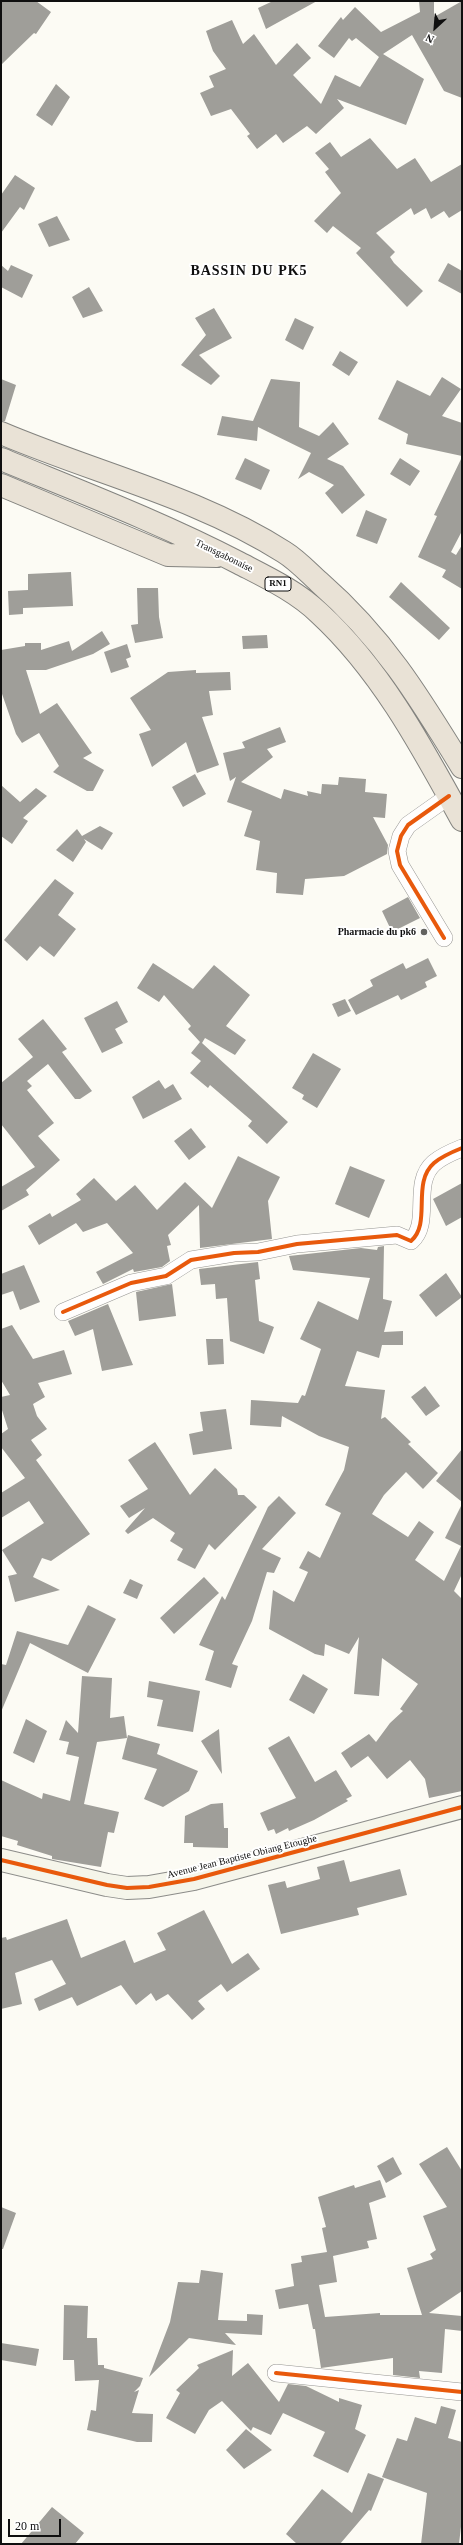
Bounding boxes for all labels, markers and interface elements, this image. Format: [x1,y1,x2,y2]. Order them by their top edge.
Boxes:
north arrow [415,8,455,48]
text: N [424,32,436,46]
district label: BASSIN DU PK5 [190,263,308,279]
street label: Transgabonaise [193,537,255,575]
road number: RN1 [265,577,291,591]
place label: Pharmacie du pk6 [338,926,416,938]
marker: Pharmacie du pk6 [419,927,429,937]
street label: Avenue Jean Baptiste Obiang Etoughe [166,1833,318,1881]
scale bar [10,2511,63,2537]
text: 20 m [15,2519,39,2533]

